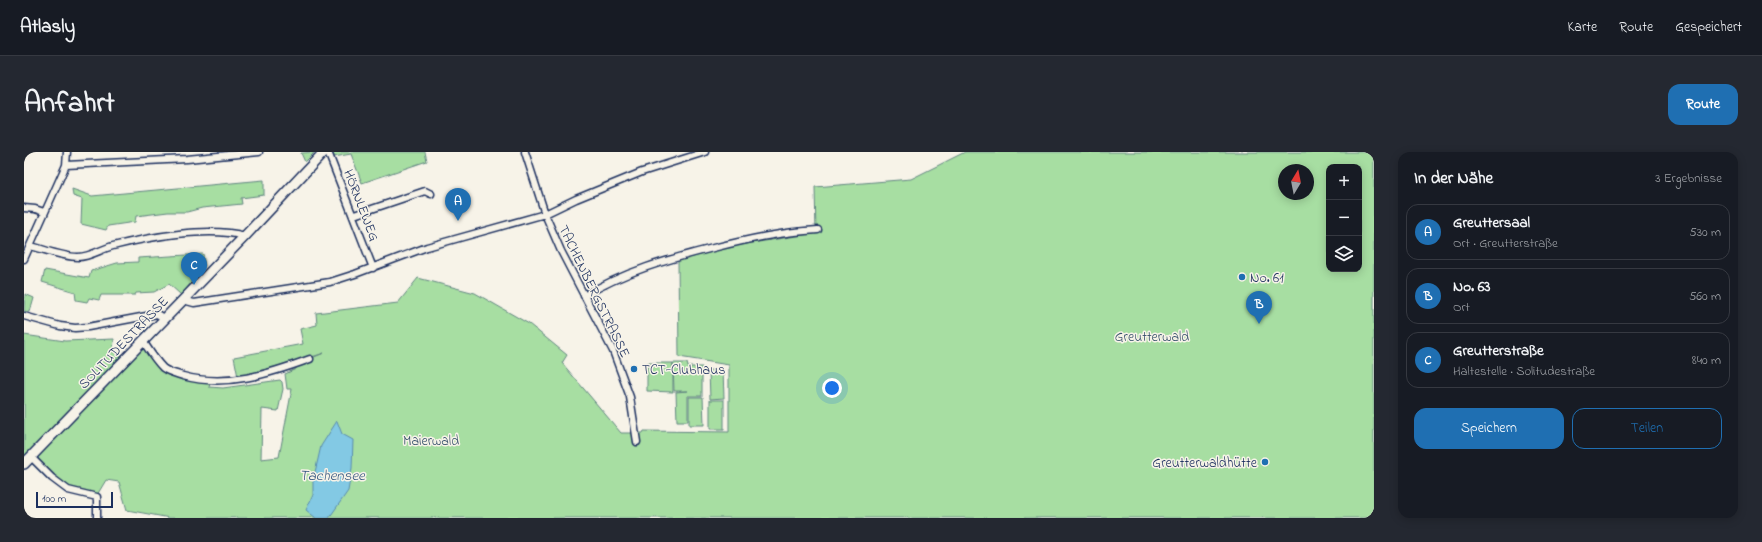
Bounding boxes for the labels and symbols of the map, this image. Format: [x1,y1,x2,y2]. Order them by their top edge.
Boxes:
north arrow [1278,164,1314,200]
street label: HÖRNLEWEG [337,167,384,245]
pin: A [445,188,471,221]
street label: TACHENBERGSTRASSE [552,222,635,361]
pin: C [181,252,207,285]
place label: No. 61 [1250,268,1284,289]
marker: No. 61 [1237,272,1247,282]
pin: B [1246,291,1272,324]
street label: SOLITUDESTRASSE [74,292,174,394]
park label: Greutterwald [1115,327,1189,348]
place label: TCT-Clubhaus [642,360,725,381]
marker: TCT-Clubhaus [629,364,639,374]
your location [822,378,842,398]
park label: Maierwald [403,431,459,452]
place label: Greutterwaldhütte [1152,453,1258,474]
marker: Greutterwaldhütte [1260,457,1270,467]
water label: Tachensee [299,465,366,487]
scale bar [36,490,113,509]

